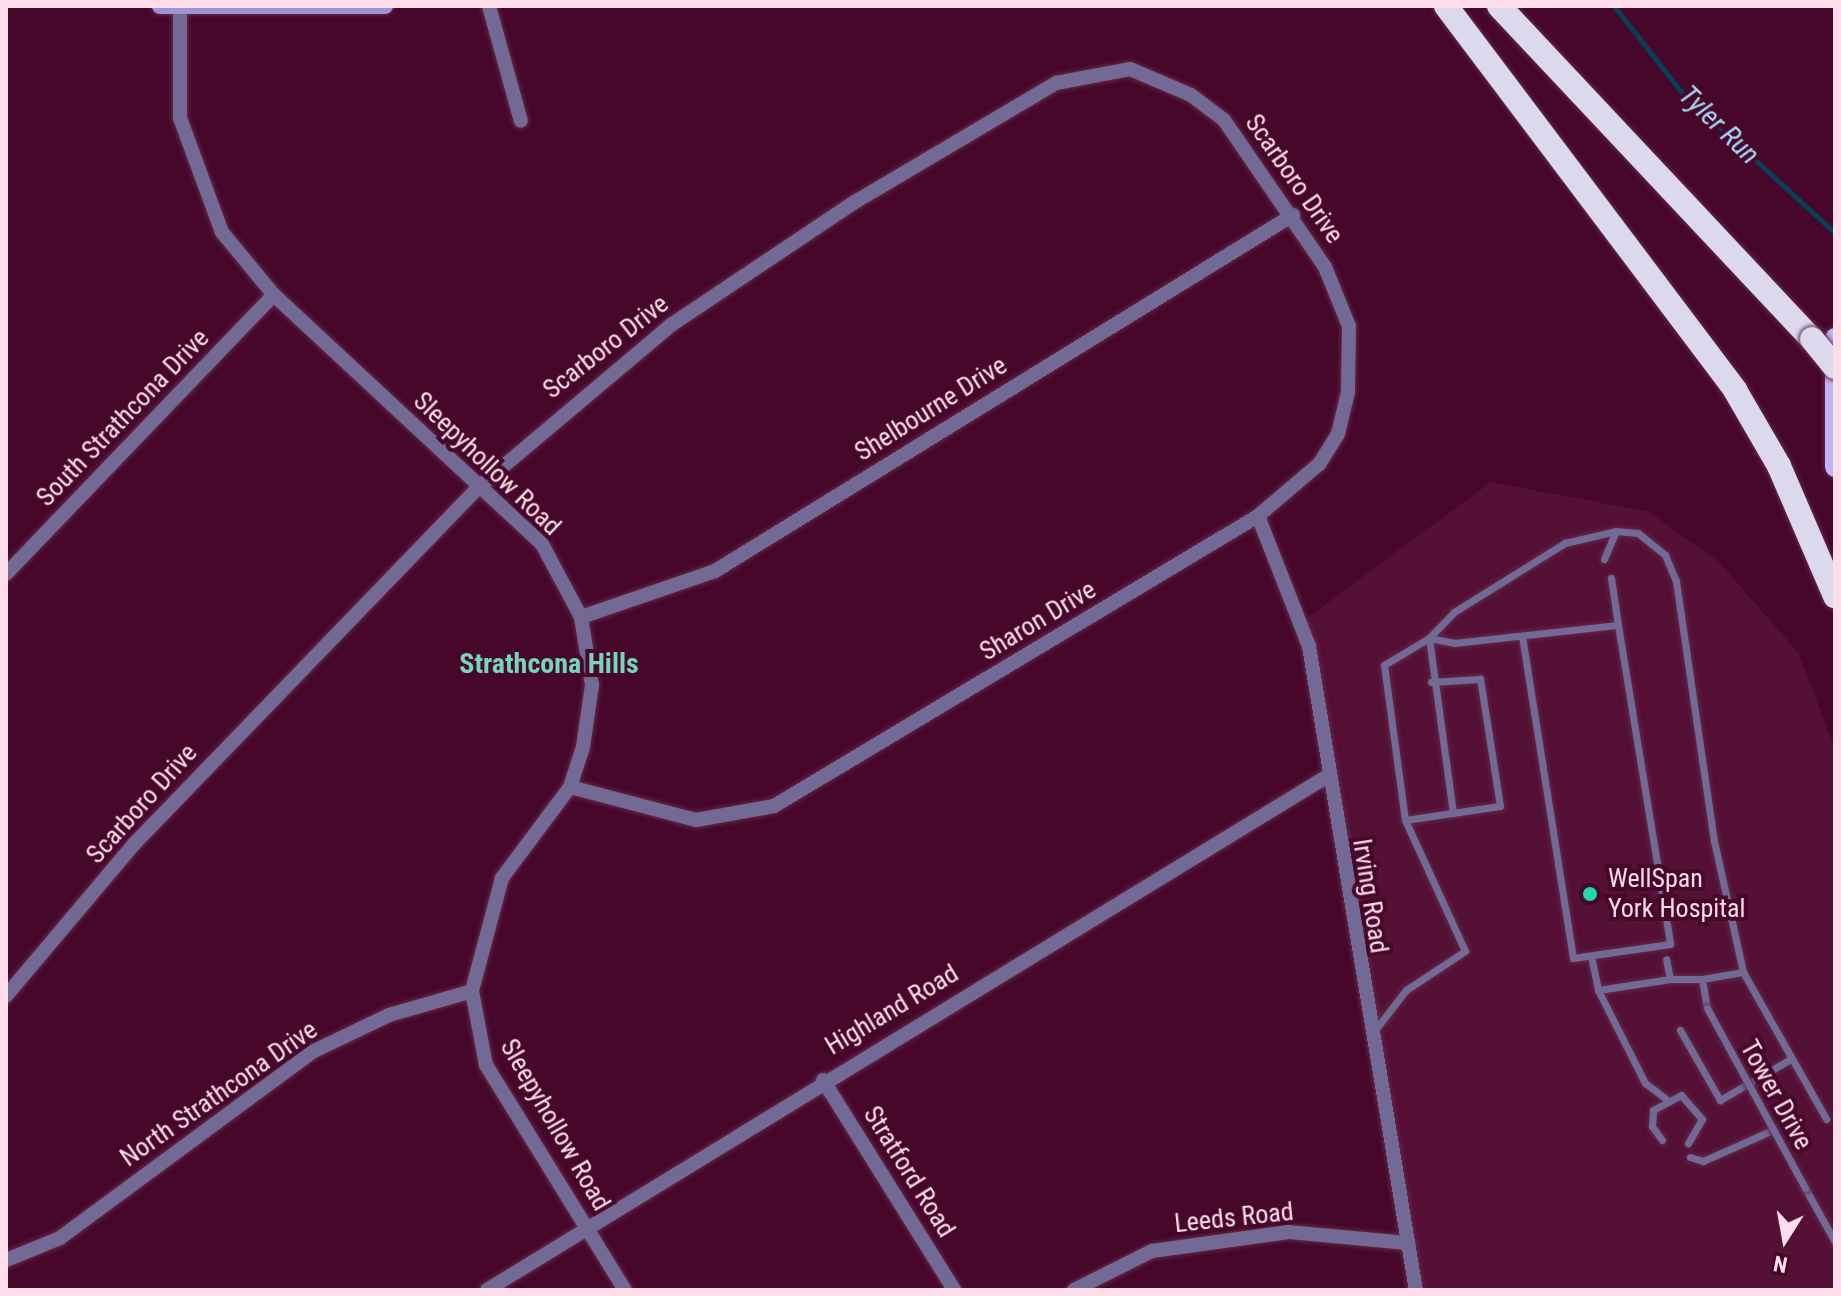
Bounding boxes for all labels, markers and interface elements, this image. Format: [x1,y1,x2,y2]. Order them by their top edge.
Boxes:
water label: Tyler Run [1672,79,1766,171]
street label: Scarboro Drive [1238,108,1350,250]
street label: Scarboro Drive [537,288,675,406]
street label: South Strathcona Drive [30,323,216,513]
street label: Shelbourne Drive [849,350,1013,468]
street label: Sleepyhollow Road [407,386,567,542]
street label: Sharon Drive [974,574,1102,668]
district label: Strathcona Hills [459,647,639,681]
street label: Scarboro Drive [80,738,204,870]
street label: Irving Road [1346,837,1394,955]
place label: WellSpan York Hospital [1608,863,1745,924]
marker: WellSpan York Hospital [1579,883,1601,905]
street label: Highland Road [820,958,964,1062]
street label: North Strathcona Drive [115,1014,323,1174]
street label: Sleepyhollow Road [493,1034,617,1216]
street label: Tower Drive [1733,1035,1819,1155]
street label: Stratford Road [856,1101,962,1243]
street label: Leeds Road [1173,1196,1295,1240]
north arrow [1745,1200,1825,1280]
text: N [1771,1250,1789,1278]

